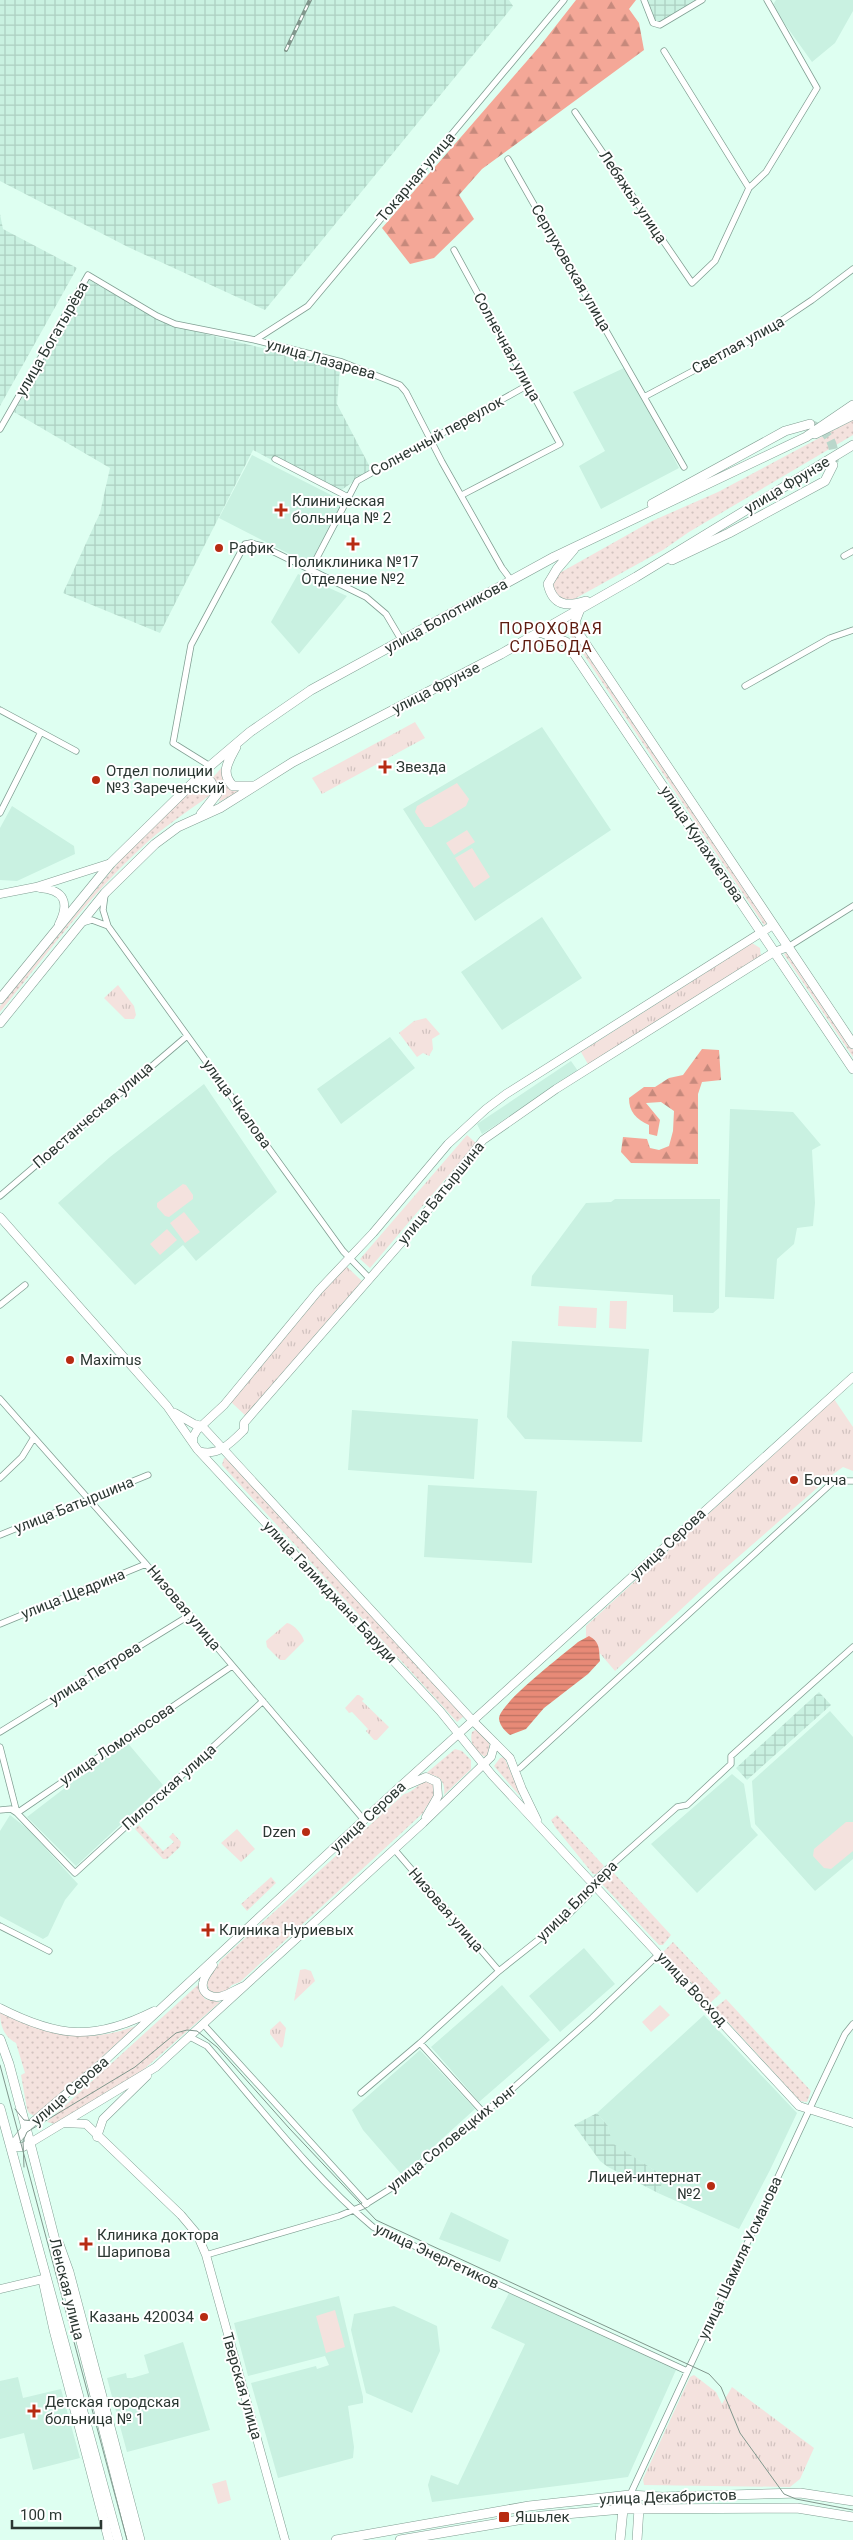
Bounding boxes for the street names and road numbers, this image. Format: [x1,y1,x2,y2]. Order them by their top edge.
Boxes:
street label: Токарная улица [373,129,459,225]
street label: Лебяжья улица [595,147,671,247]
street label: Серпуховская улица [527,201,615,335]
street label: улица Богатырёва [12,279,92,399]
street label: Солнечная улица [470,289,544,405]
street label: Светлая улица [689,312,787,378]
street label: улица Лазарева [264,335,378,383]
street label: Солнечный переулок [367,392,507,480]
street label: улица Фрунзе [741,453,833,517]
street label: улица Болотникова [381,575,511,657]
street label: улица Фрунзе [389,658,483,718]
street label: улица Кулахметова [656,782,748,906]
street label: улица Чкалова [199,1056,275,1152]
street label: Повстанческая улица [29,1058,157,1172]
street label: улица Батыршина [394,1138,488,1248]
street label: улица Батыршина [12,1473,136,1537]
street label: улица Серова [627,1505,709,1583]
street label: улица Галимджана Баруди [259,1517,401,1667]
street label: Низовая улица [143,1562,225,1654]
street label: улица Щедрина [18,1565,128,1623]
street label: улица Петрова [46,1638,144,1708]
street label: улица Ломоносова [56,1699,178,1789]
street label: Пилотская улица [118,1740,220,1834]
street label: улица Серова [327,1778,409,1856]
street label: улица Блюхера [533,1857,621,1945]
street label: Низовая улица [405,1864,487,1956]
street label: улица Восход [653,1948,731,2030]
street label: улица Серова [28,2053,112,2129]
street label: улица Соловецких юнг [384,2080,521,2196]
street label: улица Шамиля Усманова [694,2174,786,2342]
street label: улица Энергетиков [372,2219,502,2293]
street label: Ленская улица [46,2236,88,2342]
street label: Тверская улица [218,2330,266,2442]
street label: улица Декабристов [599,2486,737,2508]

